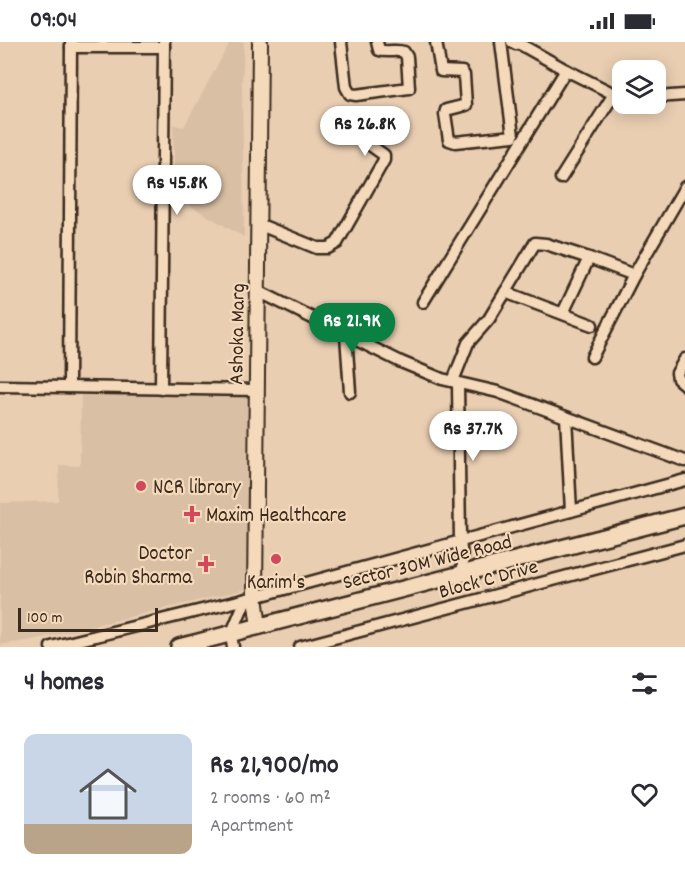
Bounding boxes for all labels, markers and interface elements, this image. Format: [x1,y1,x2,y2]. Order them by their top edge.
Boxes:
text: 09:04 [30,6,77,37]
map controls [612,60,666,114]
button: layers [612,60,666,114]
pin: Rs 26.8K [303,106,427,157]
text: Rs 26.8K [334,111,396,139]
pin: Rs 45.8K [115,165,239,216]
text: Rs 45.8K [147,170,207,198]
street label: Ashoka Marg [223,283,255,385]
pin: Rs 21.9K [290,303,414,354]
text: Rs 21.9K [323,308,381,336]
pin: Rs 37.7K [411,411,535,462]
text: Rs 37.7K [443,416,503,444]
place label: NCR library [153,474,241,504]
marker: NCR library [134,479,148,493]
place label: Maxim Healthcare [206,502,347,532]
marker: Maxim Healthcare [183,505,201,523]
street label: Sector 30M Wide Road [340,528,516,599]
place label: Doctor Robin Sharma [84,540,193,594]
marker: Karim's [269,552,283,566]
street label: Block C Drive [436,553,542,609]
marker: Doctor Robin Sharma [197,555,215,573]
place label: Karim's [247,569,305,599]
scale bar [18,605,158,632]
text: 100 m [27,607,63,630]
text: 4 homes [24,665,104,702]
icon: filters [628,667,661,700]
text: Rs 21,900/mo [210,748,339,785]
icon: home [72,758,144,830]
icon: heart [628,778,661,811]
text: 2 rooms · 60 m² [210,785,331,813]
text: Apartment [210,813,293,841]

